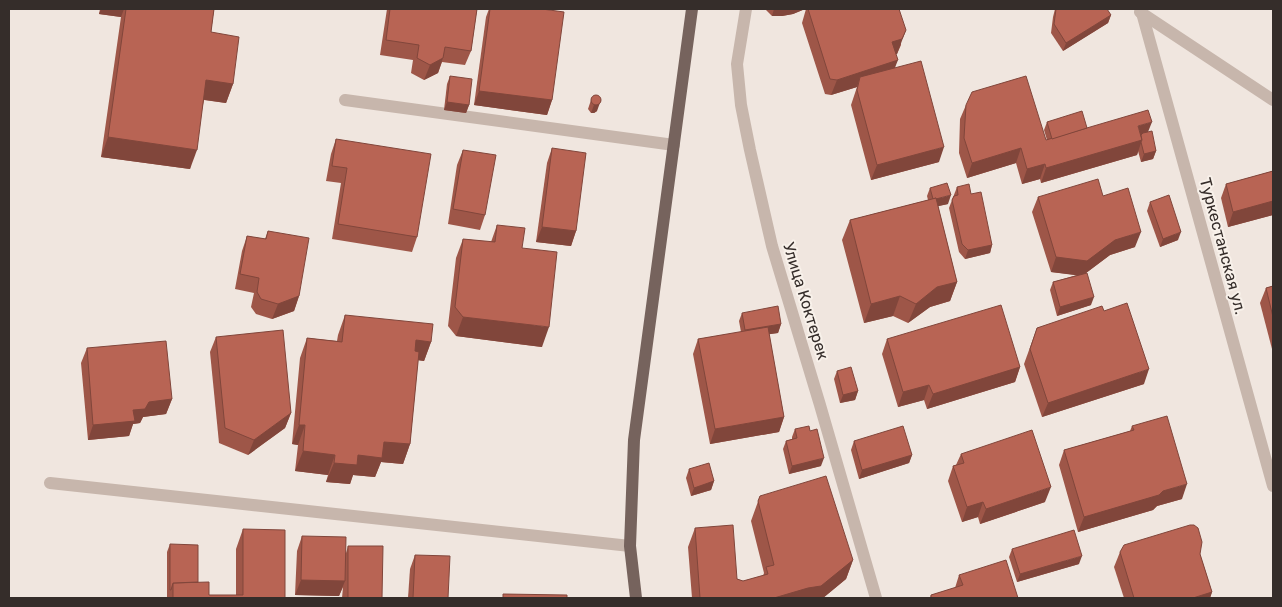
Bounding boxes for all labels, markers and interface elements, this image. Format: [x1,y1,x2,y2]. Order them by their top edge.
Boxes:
street label: Туркестанская ул. [1196,176,1250,316]
street label: Улица Коктерек [779,240,833,362]

